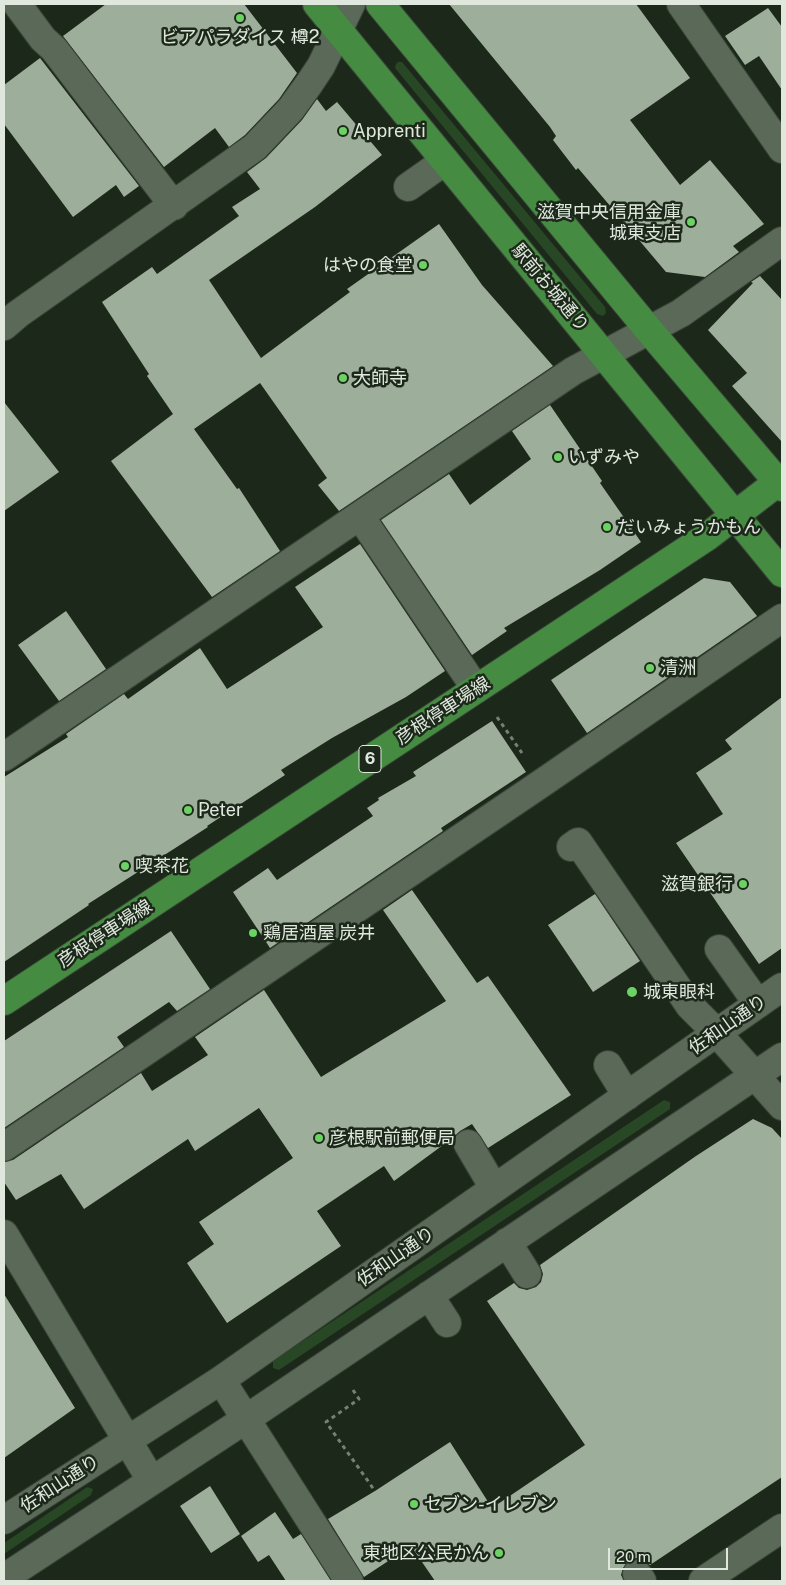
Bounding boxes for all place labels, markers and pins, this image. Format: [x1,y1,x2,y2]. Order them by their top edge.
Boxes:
marker: ビアパラダイス 樽2 [234,12,246,24]
place label: ビアパラダイス 樽2 [160,26,320,48]
place label: Apprenti [353,120,426,142]
marker: Apprenti [337,125,349,137]
place label: 滋賀中央信用金庫 城東支店 [537,201,681,243]
marker: 滋賀中央信用金庫 城東支店 [685,216,697,228]
place label: はやの食堂 [323,254,413,276]
marker: はやの食堂 [417,259,429,271]
place label: 大師寺 [353,367,407,389]
marker: 大師寺 [337,372,349,384]
place label: いずみや [568,446,640,468]
marker: いずみや [552,451,564,463]
place label: だいみょうかもん [617,516,761,538]
marker: だいみょうかもん [601,521,613,533]
place label: 清洲 [660,657,696,679]
marker: 清洲 [644,662,656,674]
place label: Peter [198,799,243,821]
marker: Peter [182,804,194,816]
place label: 喫茶花 [135,855,189,877]
marker: 喫茶花 [119,860,131,872]
place label: 滋賀銀行 [661,873,733,895]
marker: 滋賀銀行 [737,878,749,890]
place label: 鶏居酒屋 炭井 [263,922,375,944]
marker: 鶏居酒屋 炭井 [247,927,259,939]
place label: 城東眼科 [643,981,715,1003]
marker: 城東眼科 [625,985,639,999]
place label: 彦根駅前郵便局 [329,1127,455,1149]
marker: 彦根駅前郵便局 [313,1132,325,1144]
place label: セブン-イレブン [424,1493,557,1515]
marker: セブン-イレブン [408,1498,420,1510]
place label: 東地区公民かん [363,1542,489,1564]
marker: 東地区公民かん [493,1547,505,1559]

